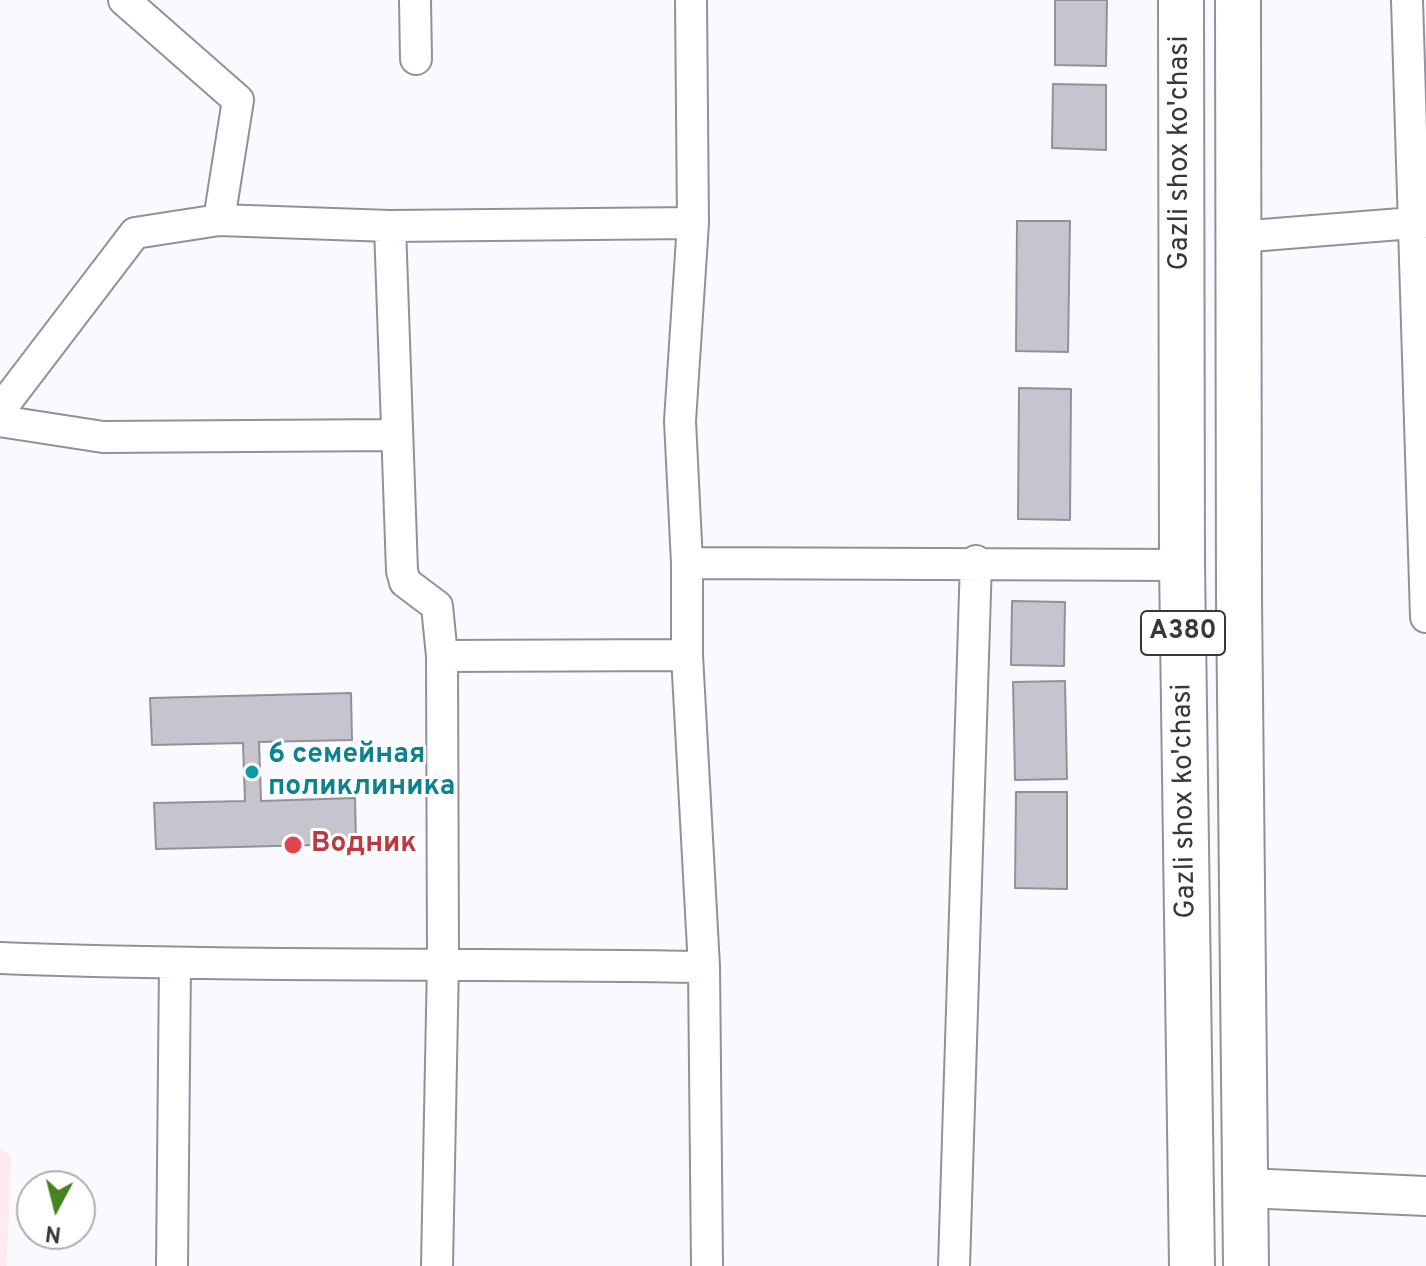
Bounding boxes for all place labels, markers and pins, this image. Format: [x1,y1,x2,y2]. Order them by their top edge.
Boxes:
place label: 6 семейная поликлиника [268,739,455,805]
marker: 6 семейная поликлиника [243,763,261,781]
place label: Водник [311,828,417,862]
marker: Водник [282,834,304,856]

